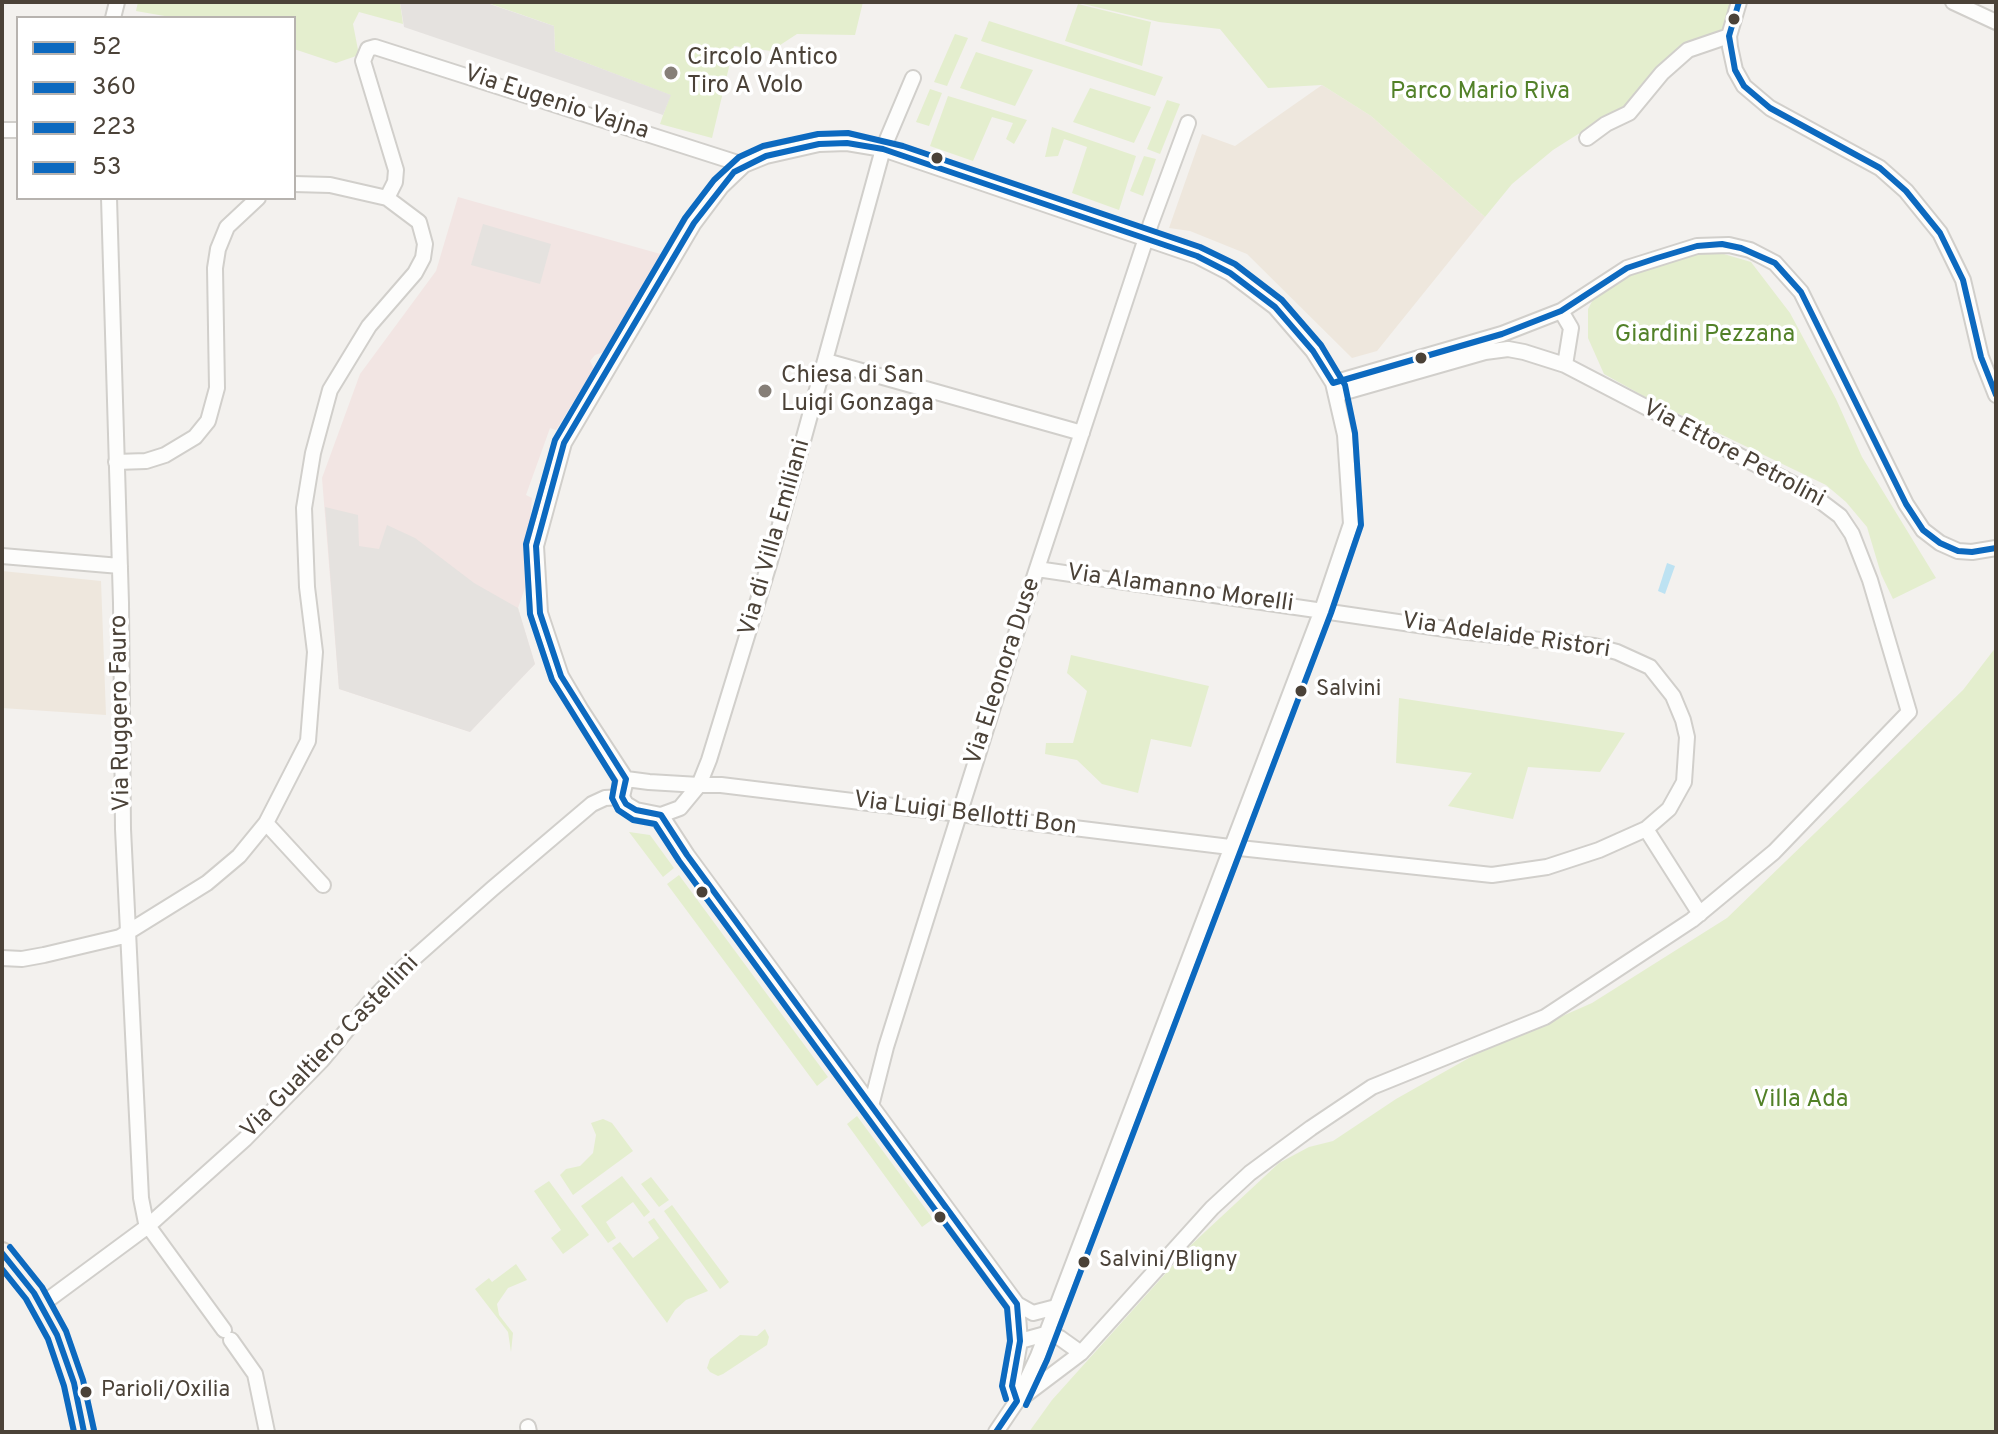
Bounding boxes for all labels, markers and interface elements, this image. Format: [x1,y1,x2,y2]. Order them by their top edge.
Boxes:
unlabelled marker [1726,11,1742,27]
legend [16,16,296,200]
text: 52 [92,33,121,63]
place label: Circolo Antico Tiro A Volo [687,45,838,101]
street label: Via Eugenio Vajna [460,61,652,147]
marker: Circolo Antico Tiro A Volo [662,64,680,82]
text: 360 [92,73,136,103]
park label: Parco Mario Riva [1390,79,1570,107]
text: 223 [92,113,136,143]
unlabelled marker [929,150,945,166]
text: 53 [92,153,121,183]
park label: Giardini Pezzana [1615,322,1795,350]
unlabelled marker [1413,350,1429,366]
place label: Chiesa di San Luigi Gonzaga [781,363,934,419]
marker: Chiesa di San Luigi Gonzaga [756,382,774,400]
street label: Via Ettore Petrolini [1637,395,1829,515]
street label: Via di Villa Emiliani [734,436,818,640]
street label: Via Alamanno Morelli [1065,560,1295,620]
street label: Via Eleonora Duse [960,575,1048,769]
street label: Via Adelaide Ristori [1400,608,1612,666]
street label: Via Ruggero Fauro [106,614,138,812]
place label: Salvini [1316,678,1381,704]
marker: Salvini [1293,683,1309,699]
street label: Via Luigi Bellotti Bon [852,787,1078,843]
unlabelled marker [694,884,710,900]
street label: Via Gualtiero Castellini [236,950,426,1146]
park label: Villa Ada [1754,1087,1848,1115]
unlabelled marker [932,1209,948,1225]
place label: Salvini/Bligny [1099,1249,1237,1275]
marker: Salvini/Bligny [1076,1254,1092,1270]
place label: Parioli/Oxilia [101,1379,230,1405]
marker: Parioli/Oxilia [78,1384,94,1400]

